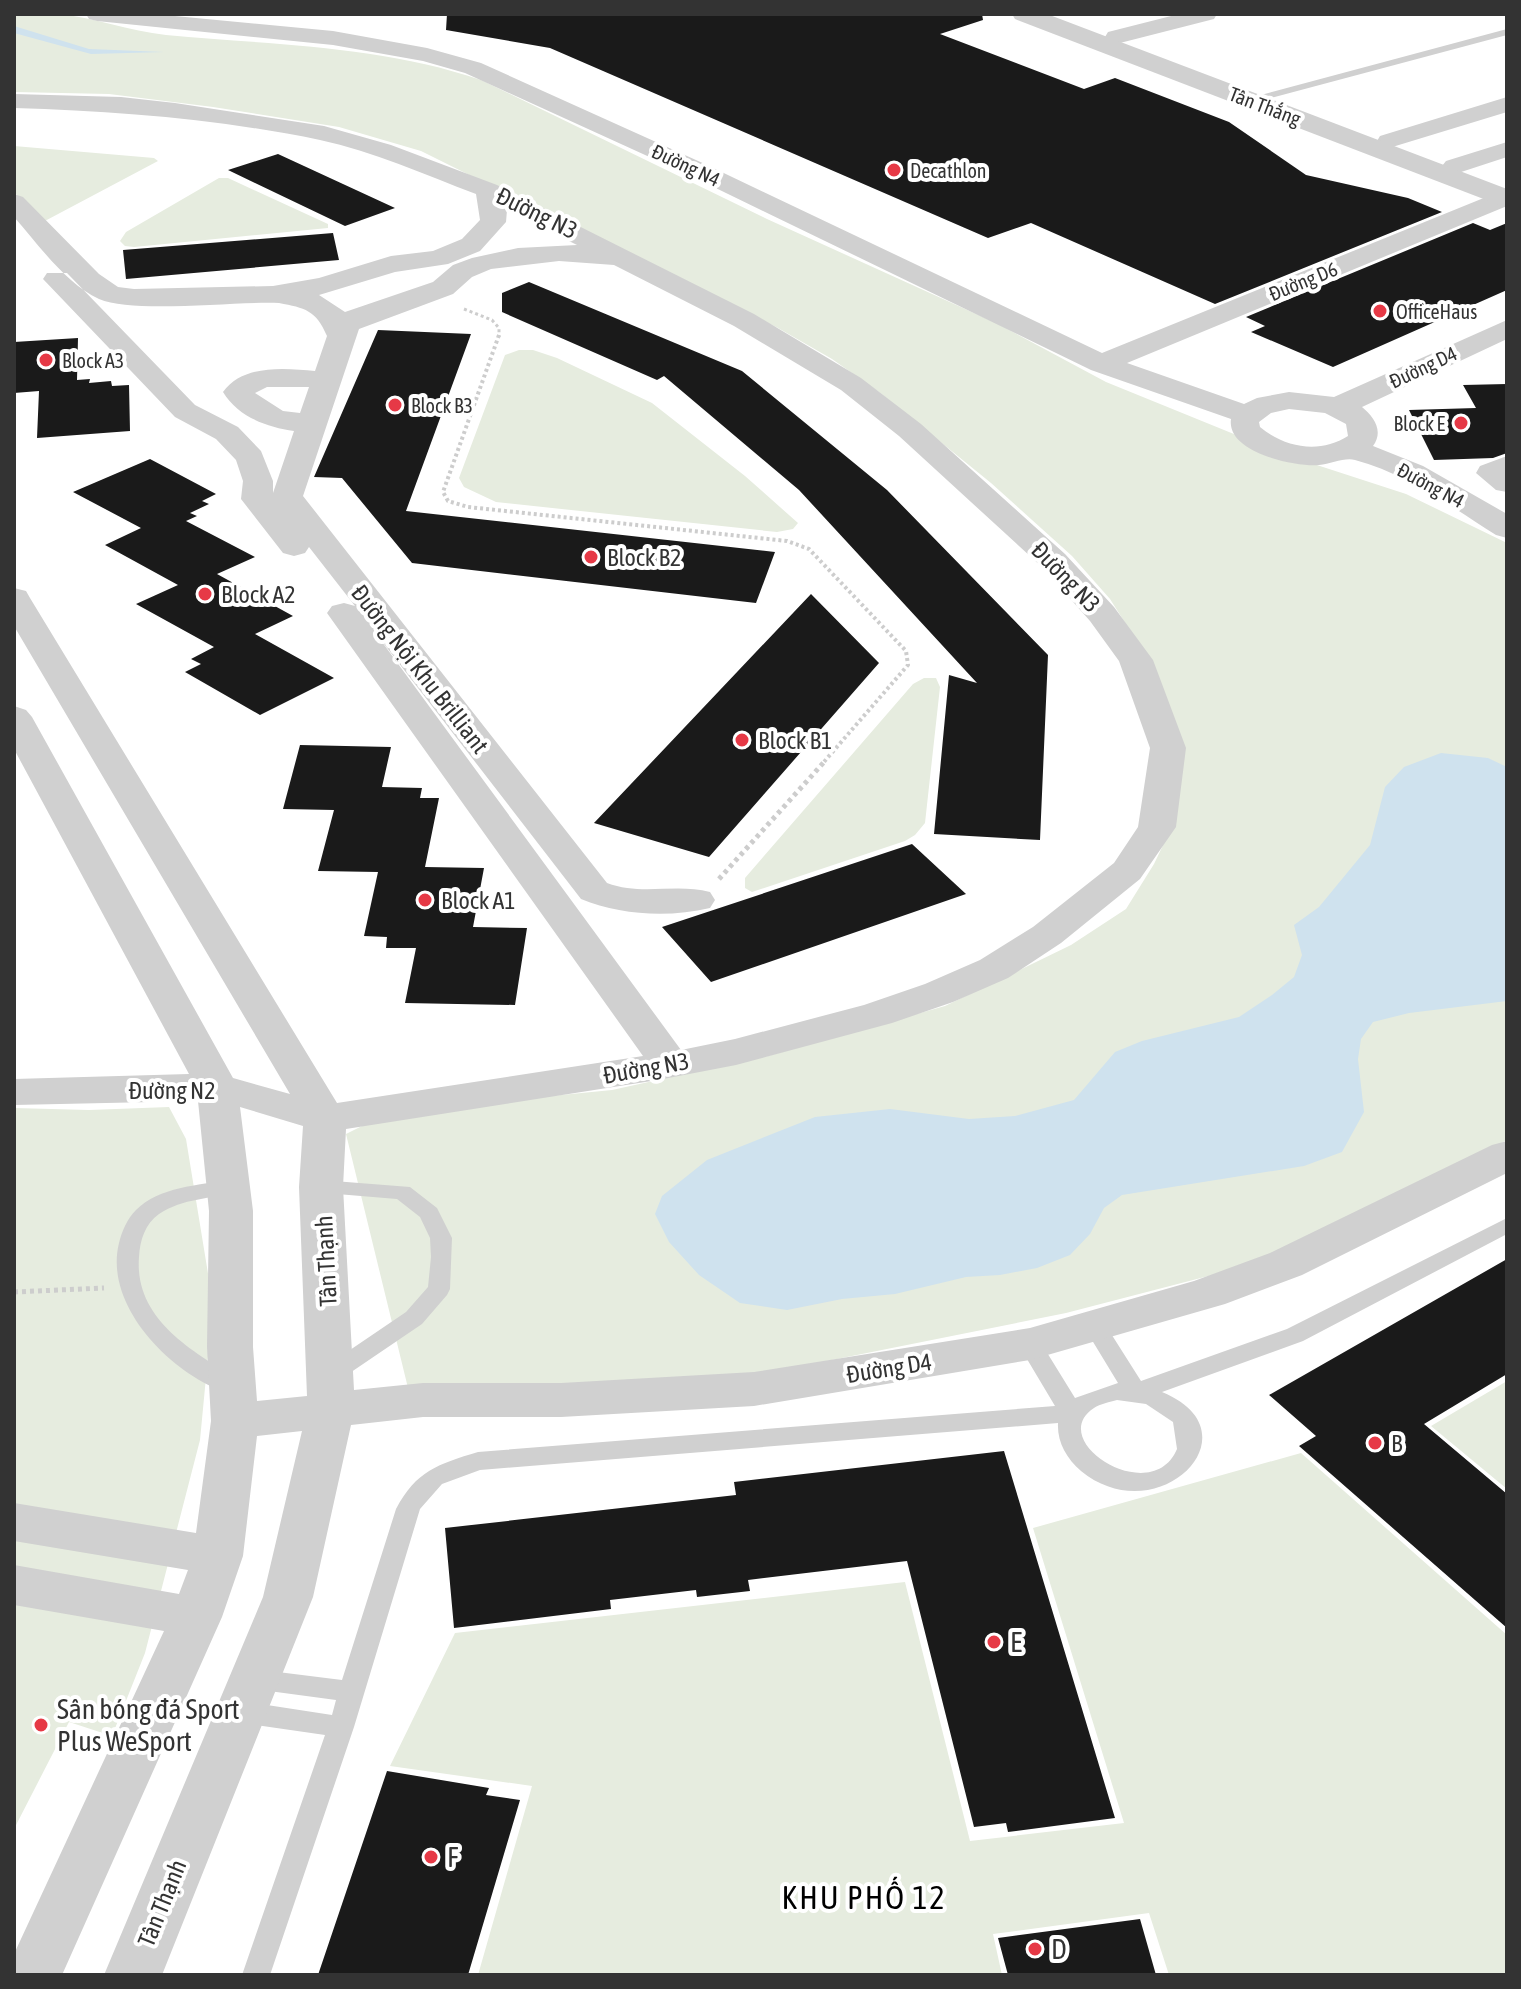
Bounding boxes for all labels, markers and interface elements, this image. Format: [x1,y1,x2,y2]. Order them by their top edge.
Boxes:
street label: Tân Thắng [1226,82,1304,130]
street label: Đường N4 [648,139,724,191]
place label: Decathlon [910,159,987,182]
marker: Decathlon [885,161,903,179]
street label: Đường N3 [492,182,582,244]
street label: Đường D6 [1265,257,1341,305]
place label: OfficeHaus [1396,300,1477,323]
marker: OfficeHaus [1371,302,1389,320]
street label: Đường D4 [1386,341,1460,393]
place label: Block A3 [62,349,124,372]
marker: Block A3 [37,351,55,369]
place label: Block B3 [411,394,473,417]
marker: Block B3 [386,396,404,414]
place label: Block E [1394,412,1445,435]
marker: Block E [1452,414,1470,432]
street label: Đường N4 [1394,458,1468,512]
street label: Đường N3 [1026,536,1106,618]
place label: Block B2 [607,544,681,571]
marker: Block B2 [582,548,600,566]
street label: Đường Nội Khu Brilliant [346,580,494,759]
place label: Block A2 [221,581,296,608]
marker: Block A2 [196,585,214,603]
place label: Block B1 [758,727,832,754]
marker: Block B1 [733,731,751,749]
place label: Block A1 [441,887,516,914]
marker: Block A1 [416,891,434,909]
street label: Đường N3 [601,1047,691,1089]
street label: Đường N2 [129,1077,216,1104]
street label: Tân Thạnh [310,1215,342,1307]
street label: Đường D4 [844,1348,934,1388]
place label: B [1391,1430,1403,1457]
marker: B [1366,1434,1384,1452]
place label: E [1010,1626,1022,1658]
marker: E [985,1633,1003,1651]
place label: Sân bóng đá Sport Plus WeSport [57,1693,240,1757]
marker: Sân bóng đá Sport Plus WeSport [32,1716,50,1734]
place label: F [447,1841,458,1873]
marker: F [422,1848,440,1866]
street label: Tân Thạnh [132,1856,192,1950]
district label: KHU PHỐ 12 [782,1876,946,1916]
place label: D [1051,1933,1067,1965]
marker: D [1026,1940,1044,1958]

